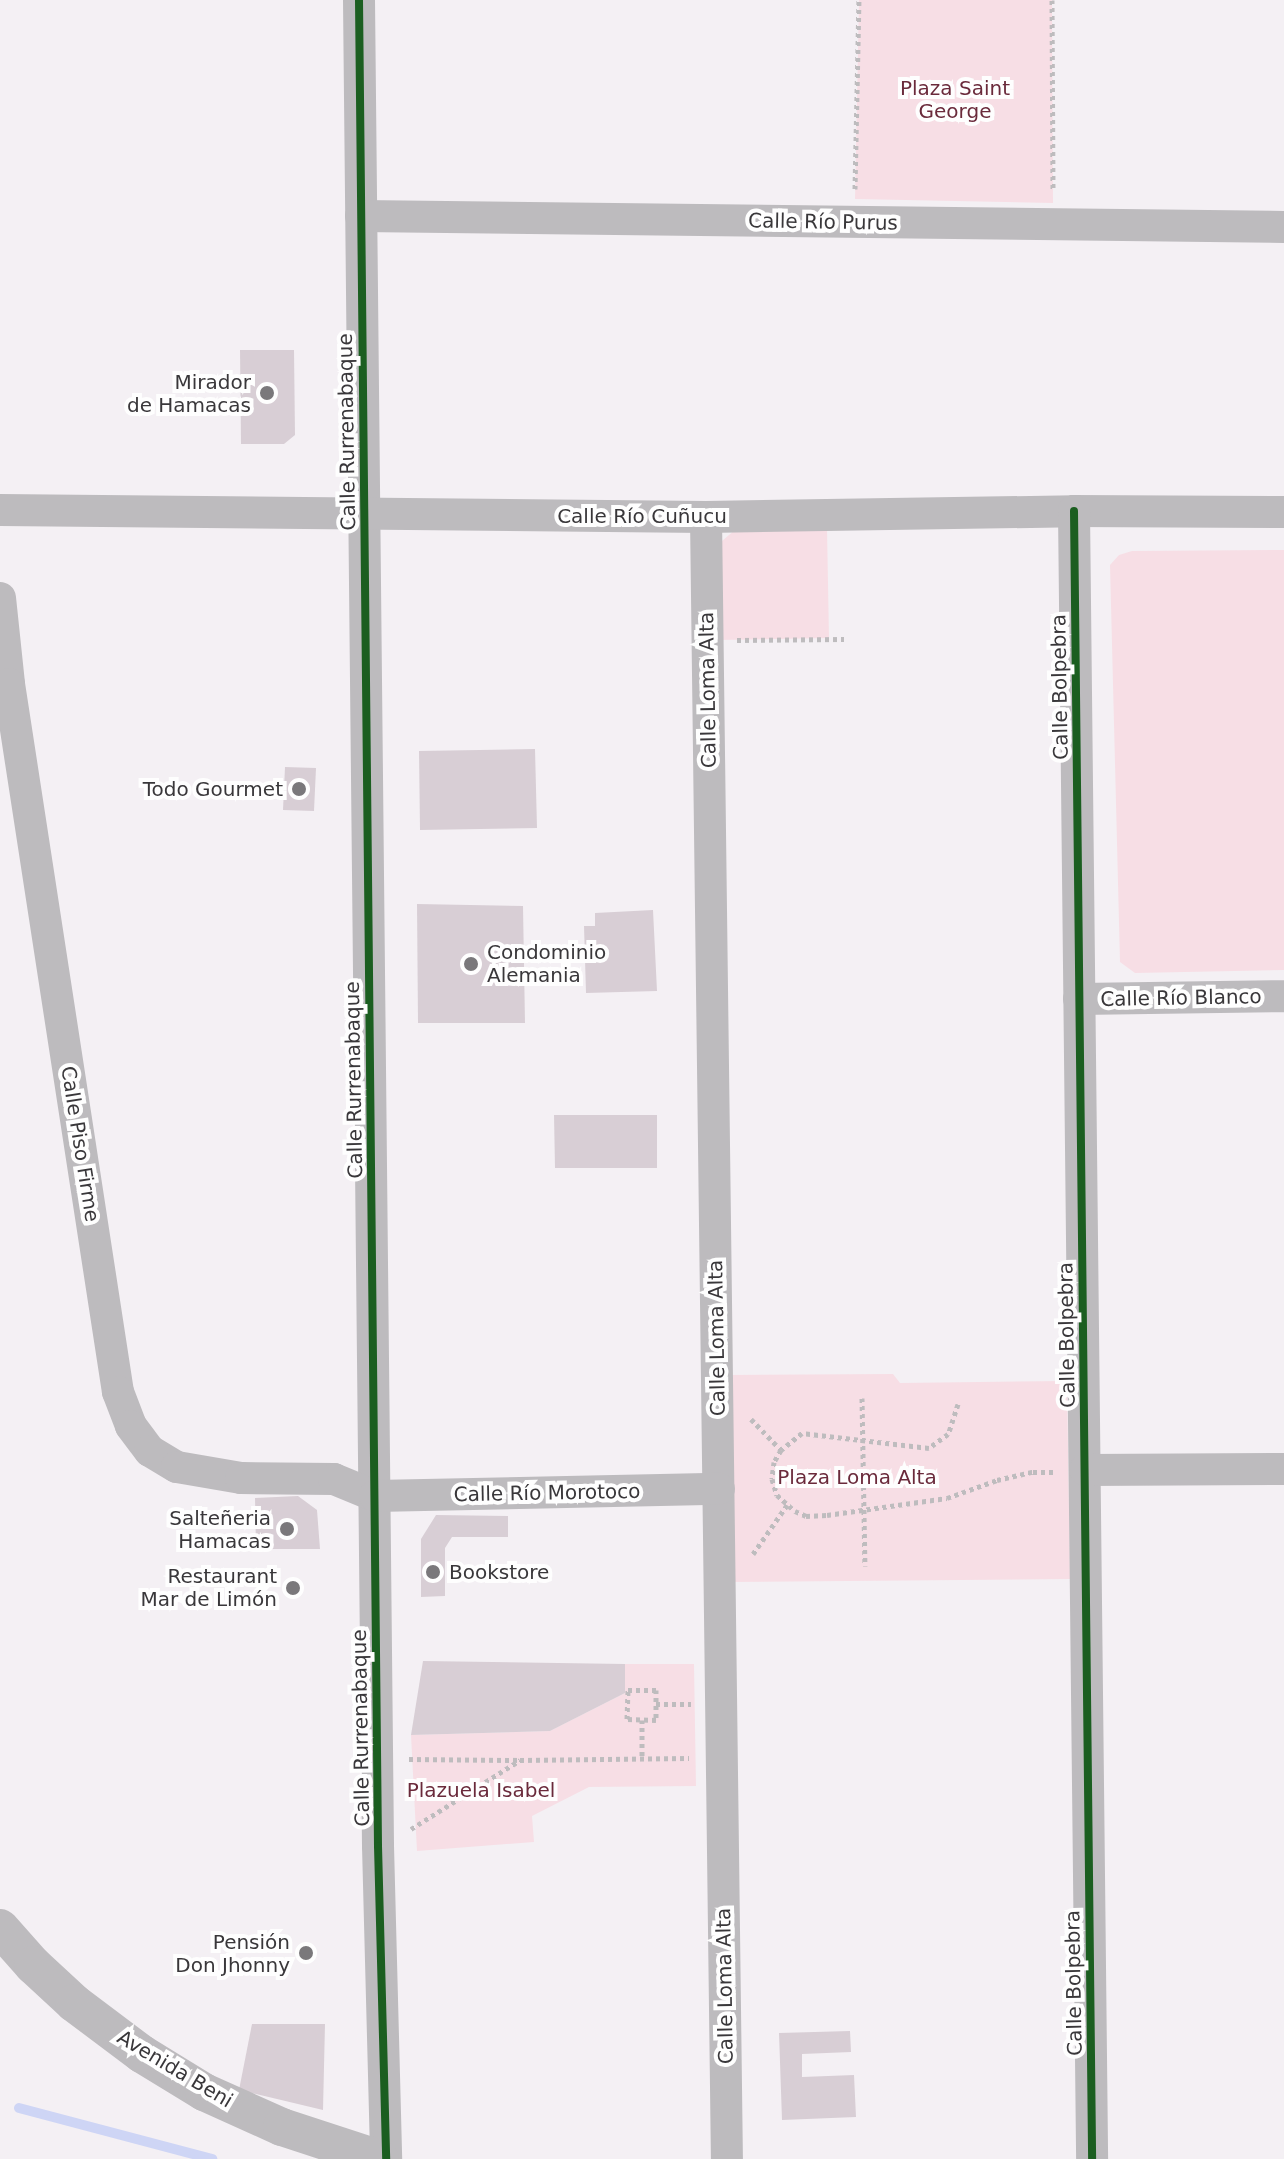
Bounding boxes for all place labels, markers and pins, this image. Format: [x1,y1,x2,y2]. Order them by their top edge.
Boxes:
place label: Mirador de Hamacas [127,370,251,417]
marker: Mirador de Hamacas [258,384,276,402]
place label: Todo Gourmet [143,777,283,801]
marker: Todo Gourmet [290,780,308,798]
place label: Condominio Alemania [487,940,606,987]
marker: Condominio Alemania [462,955,480,973]
place label: Salteñeria Hamacas [169,1506,271,1553]
marker: Salteñeria Hamacas [278,1520,296,1538]
place label: Bookstore [449,1560,549,1584]
marker: Bookstore [424,1563,442,1581]
place label: Restaurant Mar de Limón [140,1564,277,1611]
marker: Restaurant Mar de Limón [284,1579,302,1597]
place label: Pensión Don Jhonny [175,1930,290,1977]
marker: Pensión Don Jhonny [297,1944,315,1962]

